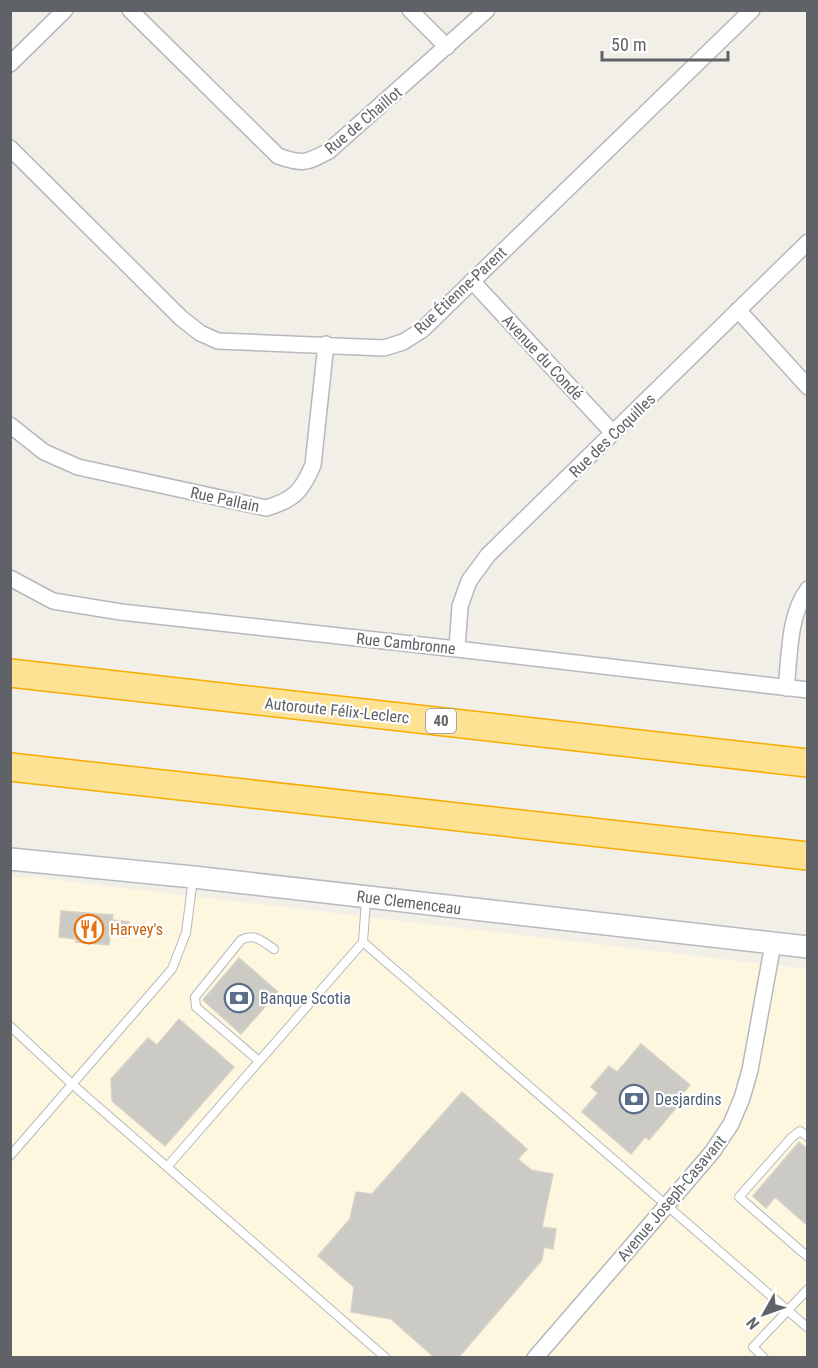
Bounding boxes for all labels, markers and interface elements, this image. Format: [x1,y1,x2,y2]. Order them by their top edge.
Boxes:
scale bar [602,24,728,62]
text: 50 m [611,34,646,55]
street label: Rue de Chaillot [321,82,406,158]
street label: Rue Étienne-Parent [410,243,511,338]
street label: Avenue du Condé [498,311,587,404]
street label: Rue des Coquilles [565,389,659,481]
street label: Rue Pallain [189,483,261,516]
street label: Rue Cambronne [355,629,457,658]
street label: Autoroute Félix-Leclerc [264,693,410,728]
road number: 40 [426,709,456,733]
street label: Rue Clemenceau [356,887,462,918]
restaurant icon: Harvey's [73,913,105,945]
place label: Harvey's [110,920,163,939]
bank icon: Banque Scotia [223,982,255,1014]
place label: Banque Scotia [260,989,351,1008]
bank icon: Desjardins [618,1083,650,1115]
place label: Desjardins [655,1090,722,1109]
street label: Avenue Joseph-Casavant [613,1131,730,1265]
north arrow [734,1284,794,1344]
text: N [742,1313,763,1333]

